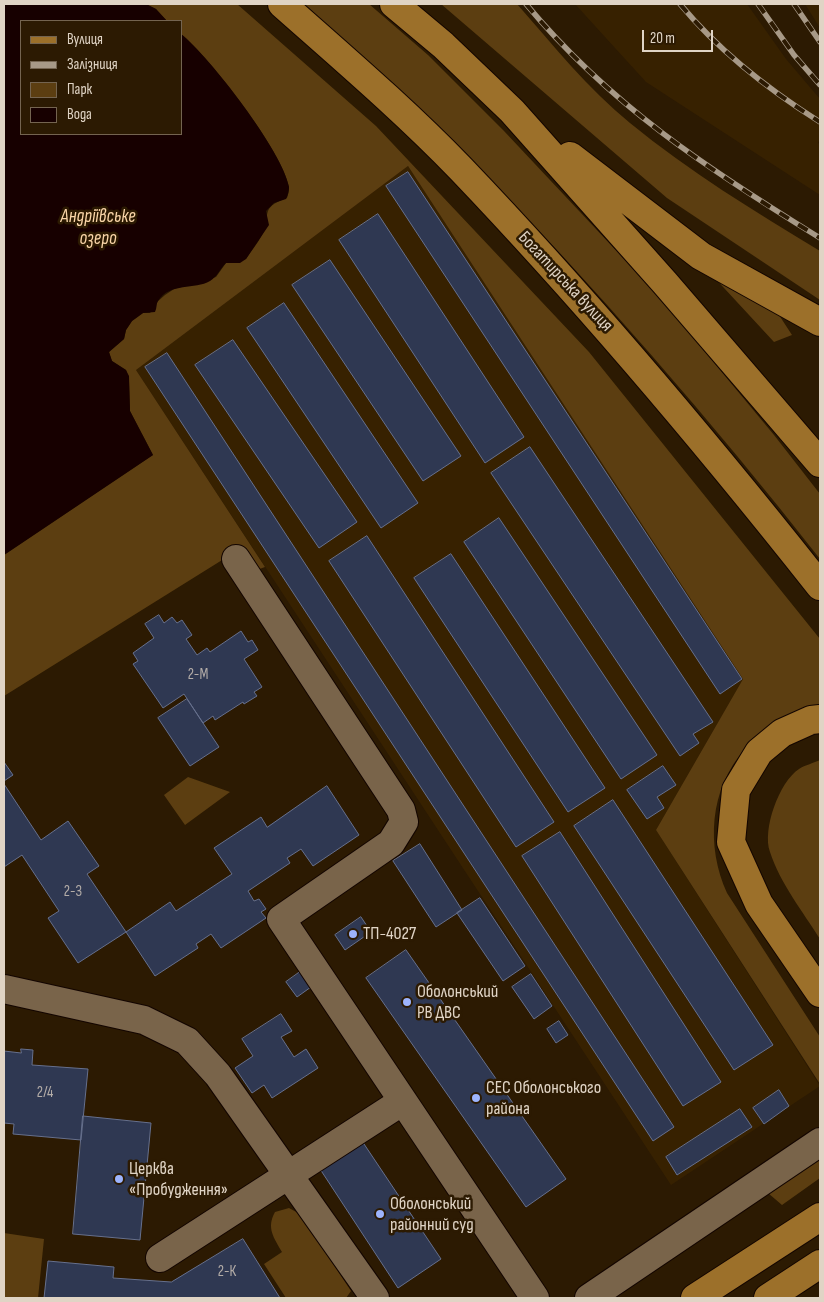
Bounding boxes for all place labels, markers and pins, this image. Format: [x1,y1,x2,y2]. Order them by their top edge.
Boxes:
place label: ТП-4027 [363,923,416,945]
marker: ТП-4027 [347,928,359,940]
place label: Оболонський РВ ДВС [417,981,498,1024]
marker: Оболонський РВ ДВС [401,996,413,1008]
place label: СЕС Оболонського района [486,1077,601,1120]
marker: СЕС Оболонського района [470,1092,482,1104]
place label: Церква «Пробудження» [129,1158,228,1200]
marker: Церква «Пробудження» [113,1173,125,1185]
place label: Оболонський районний суд [390,1193,474,1236]
marker: Оболонський районний суд [374,1208,386,1220]

